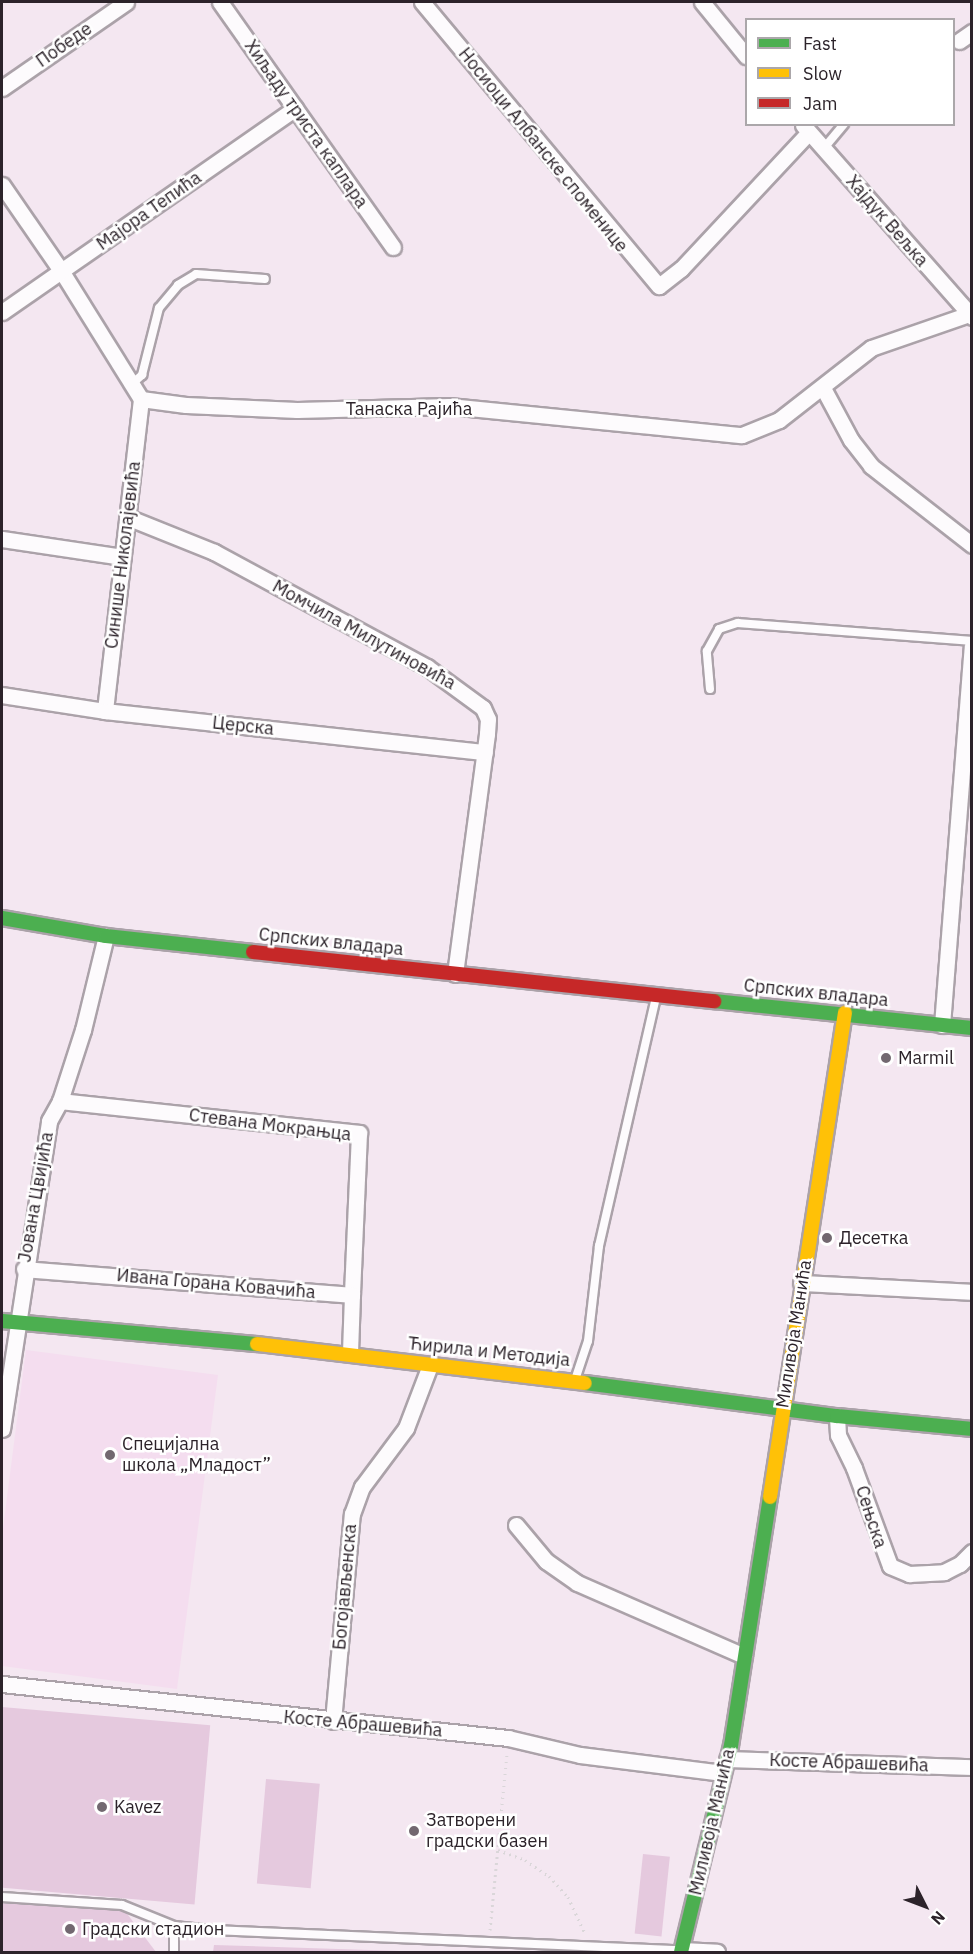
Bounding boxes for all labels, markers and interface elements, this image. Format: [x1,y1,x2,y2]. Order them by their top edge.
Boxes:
street label: Победе [32,18,96,72]
legend [745,18,955,126]
text: Fast [803,32,837,55]
street label: Хиљаду триста каплара [240,36,372,212]
street label: Носиоци Албанске споменице [454,43,632,257]
text: Slow [803,62,842,85]
text: Jam [803,92,838,115]
street label: Мајора Тепића [92,167,206,255]
street label: Хајдук Вељка [841,171,933,271]
street label: Танаска Рајића [346,398,472,420]
street label: Синише Николајевића [101,460,145,650]
street label: Момчила Милутиновића [269,576,459,694]
street label: Церска [211,712,275,740]
street label: Српских владара [258,924,404,960]
street label: Српских владара [743,975,889,1011]
place label: Marmil [898,1047,954,1069]
marker: Marmil [879,1051,893,1065]
street label: Стевана Мокрањца [188,1104,352,1146]
street label: Јована Цвијића [14,1130,58,1264]
place label: Десетка [839,1227,908,1249]
marker: Десетка [820,1231,834,1245]
street label: Миливоја Манића [772,1258,816,1410]
street label: Ивана Горана Ковачића [116,1265,316,1303]
street label: Ћирила и Методија [407,1333,571,1371]
place label: Специјална школа „Младост” [122,1434,271,1476]
marker: Специјална школа „Младост” [103,1448,117,1462]
street label: Сењска [851,1483,891,1551]
street label: Богојављенска [329,1523,361,1651]
street label: Косте Абрашевића [283,1706,443,1742]
street label: Миливоја Манића [685,1747,739,1897]
street label: Косте Абрашевића [769,1749,929,1777]
place label: Kavez [114,1796,161,1818]
marker: Kavez [95,1800,109,1814]
place label: Затворени градски базен [426,1810,548,1852]
marker: Затворени градски базен [407,1824,421,1838]
north arrow [895,1876,955,1936]
text: N [927,1907,950,1929]
place label: Градски стадион [82,1918,224,1940]
marker: Градски стадион [63,1922,77,1936]

